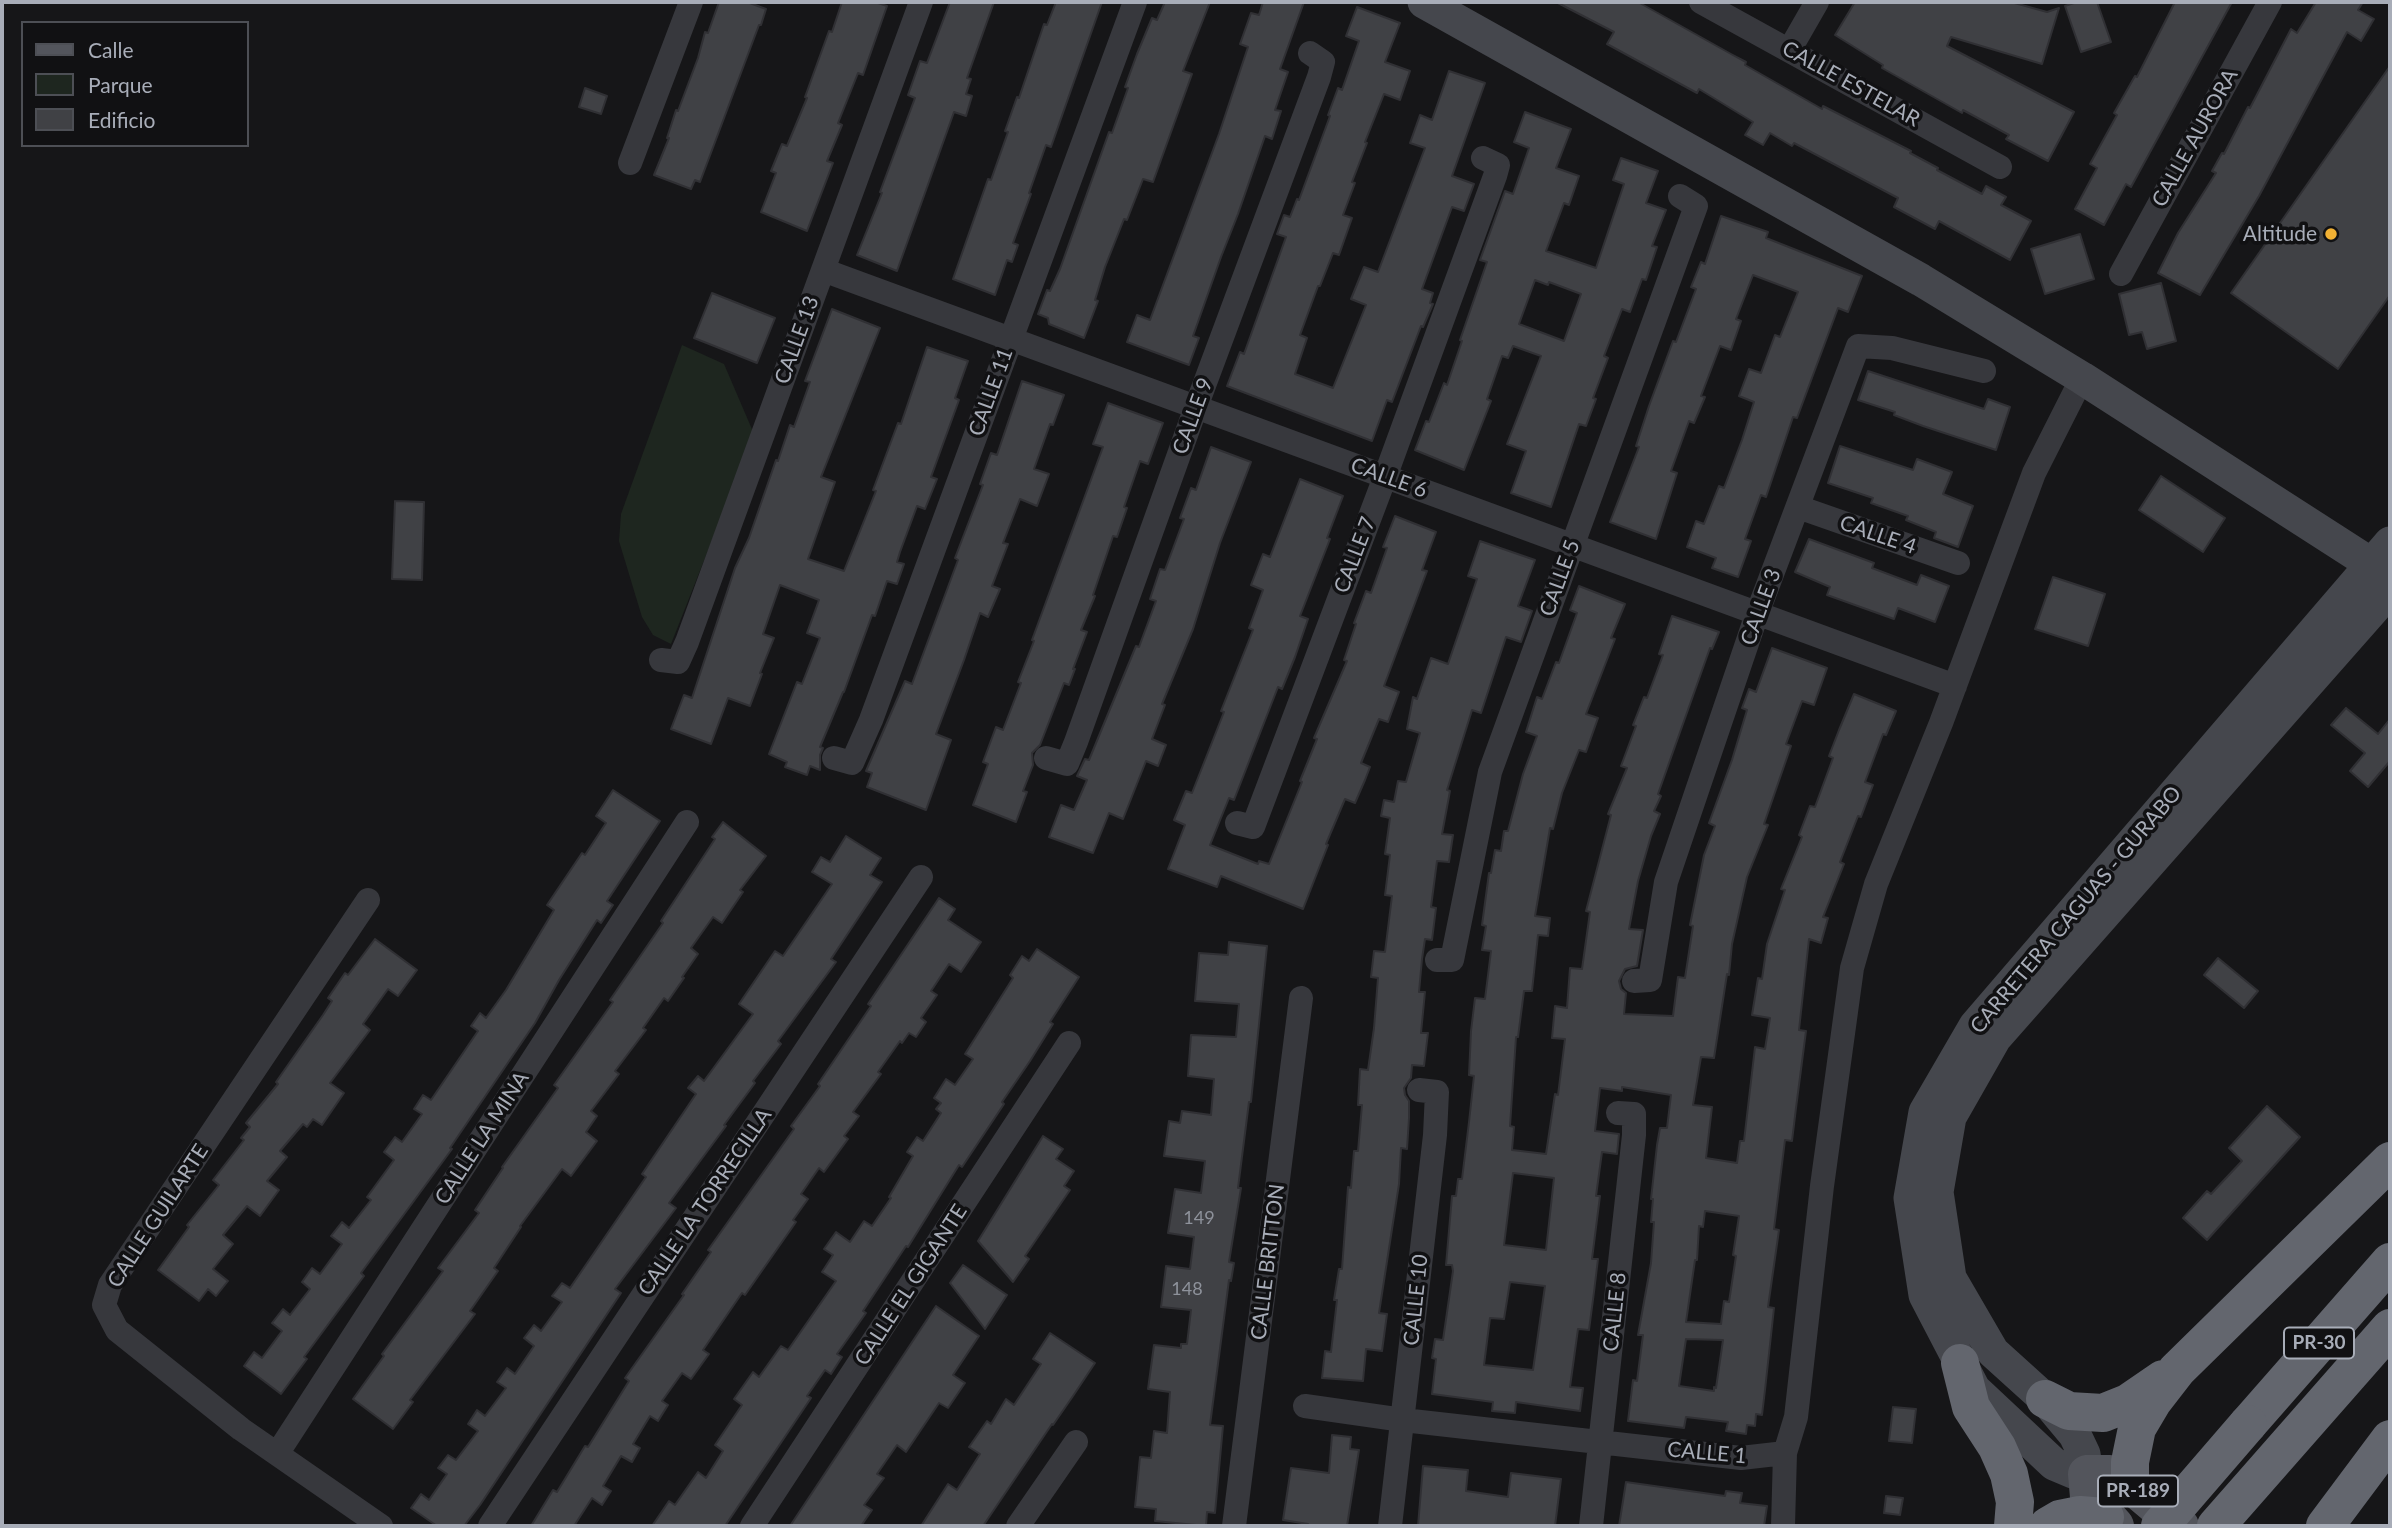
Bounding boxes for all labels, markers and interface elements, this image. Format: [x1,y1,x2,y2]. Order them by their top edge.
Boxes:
legend [21,21,248,147]
street label: CALLE ESTELAR [1778,36,1924,132]
text: Calle [88,37,133,62]
street label: CALLE AURORA [2147,65,2243,211]
text: Parque [88,72,153,97]
text: Edificio [88,107,155,132]
place label: Altitude [2243,221,2317,247]
marker: Altitude [2323,226,2339,242]
street label: CALLE 13 [769,293,825,387]
street label: CALLE 11 [963,345,1019,439]
street label: CALLE 9 [1168,374,1218,458]
street label: CALLE 6 [1347,453,1431,503]
street label: CALLE 4 [1836,510,1920,560]
street label: CALLE 7 [1329,513,1381,597]
street label: CALLE 5 [1535,536,1585,620]
street label: CALLE 3 [1736,565,1786,649]
street label: CARRETERA CAGUAS - GURABO [1965,781,2187,1039]
street label: CALLE LA MINA [430,1067,534,1209]
street label: CALLE LA TORRECILLA [633,1104,777,1300]
street label: CALLE GUILARTE [102,1139,214,1293]
street label: CALLE BRITTON [1246,1183,1290,1341]
street label: CALLE EL GIGANTE [850,1200,972,1370]
house number: 149 [1183,1207,1215,1229]
street label: CALLE 10 [1399,1253,1433,1347]
street label: CALLE 8 [1598,1271,1632,1353]
house number: 148 [1171,1278,1203,1300]
road number: PR-30 [2284,1328,2354,1358]
street label: CALLE 1 [1666,1437,1748,1469]
road number: PR-189 [2098,1476,2178,1506]

